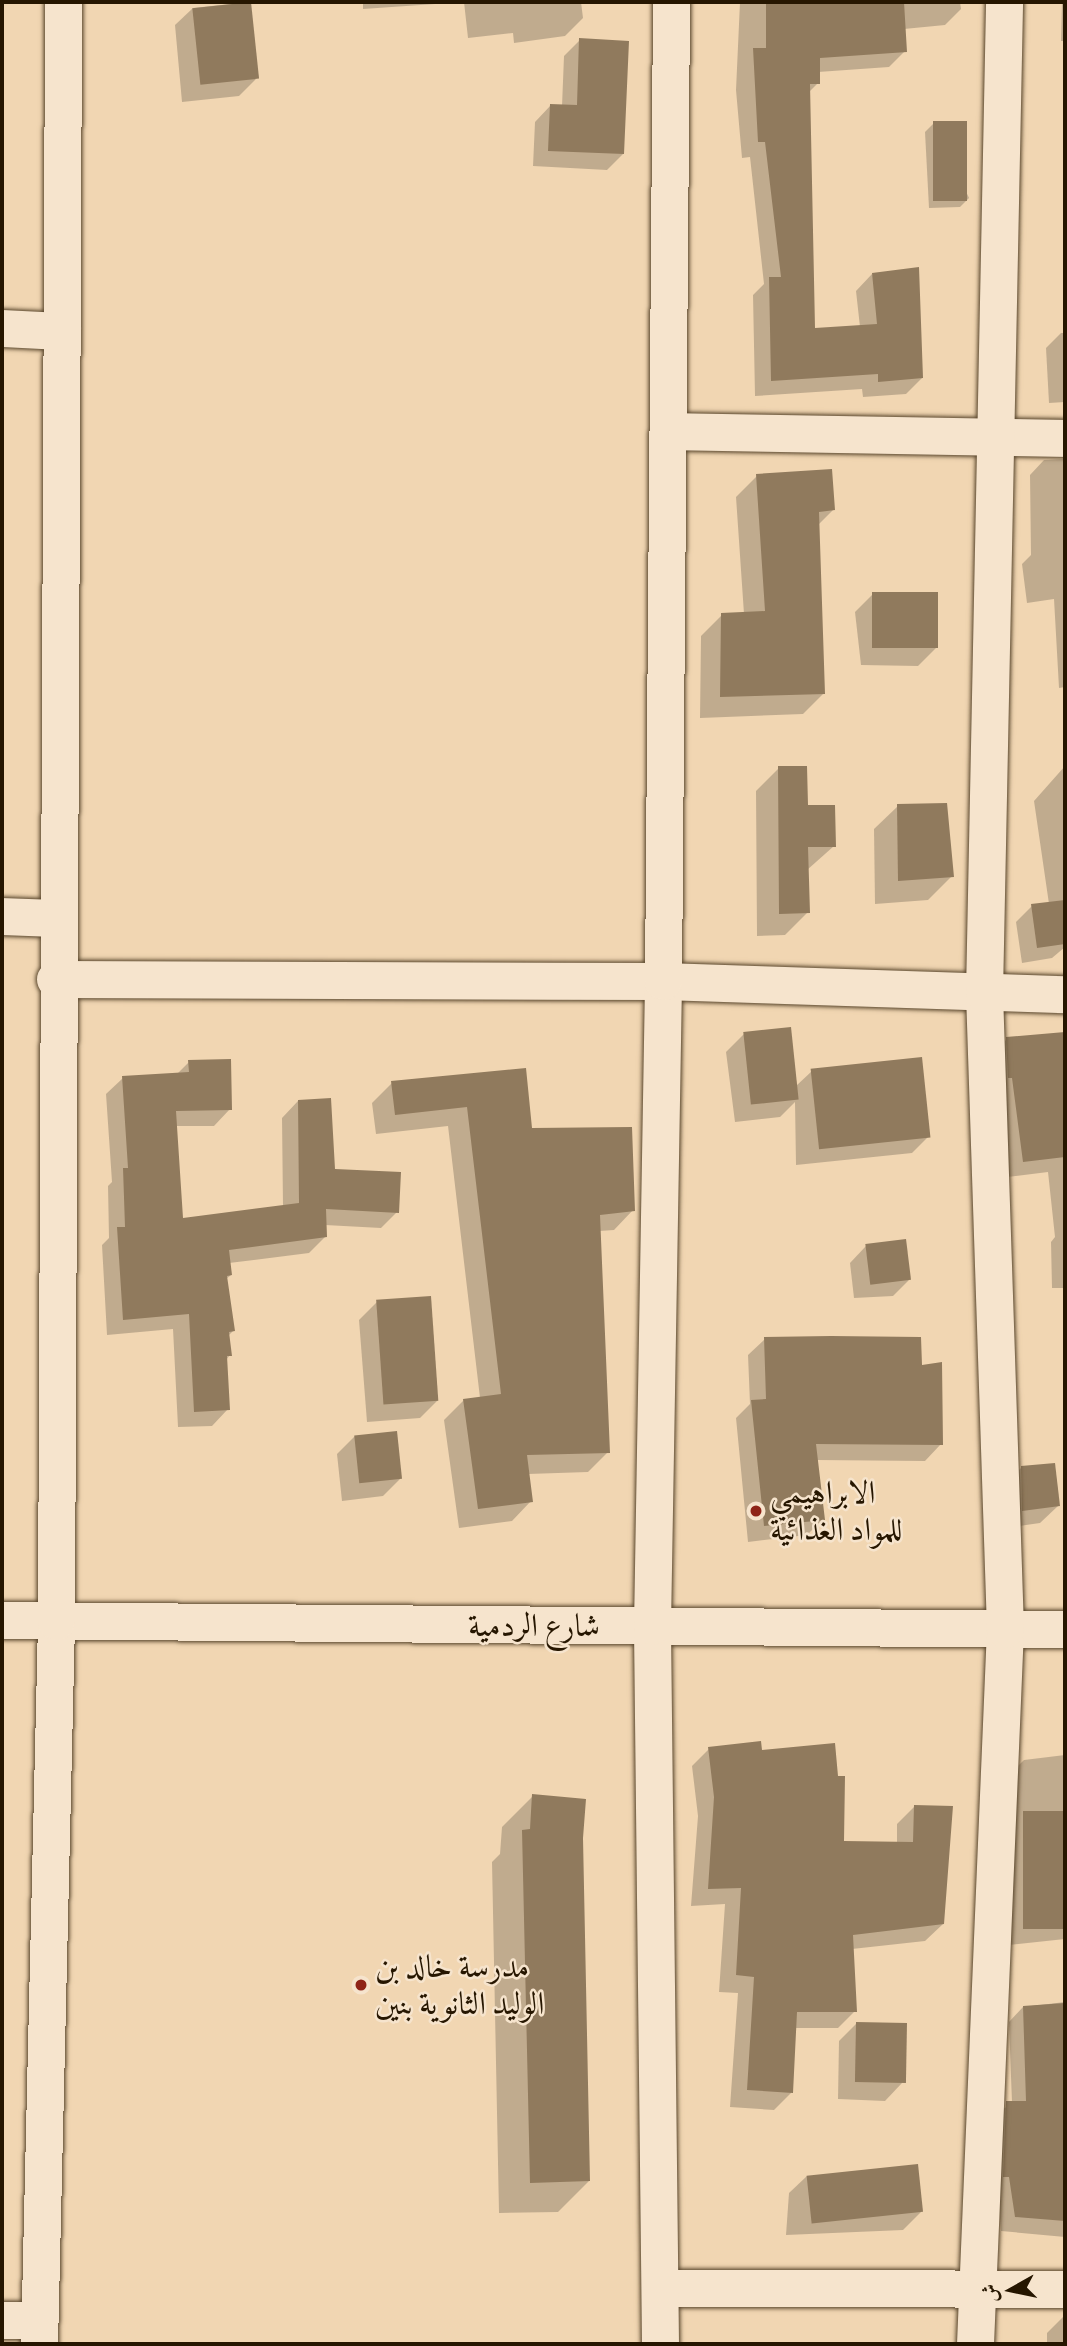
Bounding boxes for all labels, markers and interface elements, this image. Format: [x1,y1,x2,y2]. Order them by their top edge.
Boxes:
place label: الابراهيمي للمواد الغذائية [770,1474,903,1549]
marker: الابراهيمي للمواد الغذائية [748,1503,764,1519]
street label: شارع الردمية [468,1606,600,1644]
place label: مدرسة خالد بن الوليد الثانوية بنين [375,1948,544,2023]
marker: مدرسة خالد بن الوليد الثانوية بنين [353,1977,369,1993]
north arrow [976,2255,1046,2325]
text: ش [976,2282,1004,2305]

